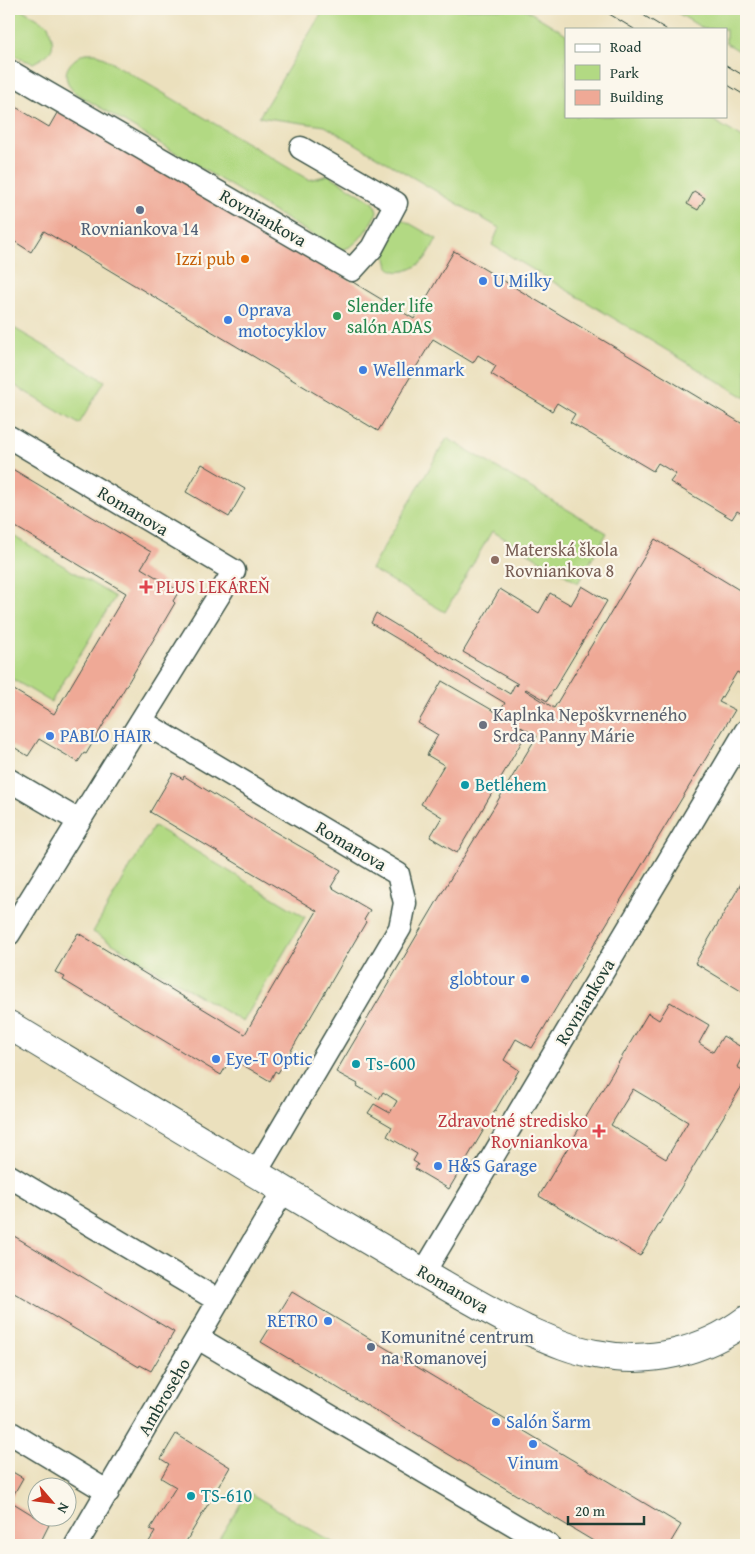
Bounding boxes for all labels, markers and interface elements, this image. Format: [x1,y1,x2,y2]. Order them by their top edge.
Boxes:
legend [565,28,728,118]
text: Road [610,36,641,57]
text: Park [610,62,639,83]
text: Building [610,86,664,107]
street label: Rovniankova [215,182,312,254]
marker: Rovniankova 14 [134,204,146,216]
place label: Rovniankova 14 [81,215,199,242]
place label: Izzi pub [176,245,235,272]
marker: Izzi pub [239,253,251,265]
place label: U Milky [493,267,552,294]
marker: U Milky [477,275,489,287]
place label: Slender life salón ADAS [347,292,433,340]
place label: Oprava motocyklov [238,296,326,344]
marker: Slender life salón ADAS [331,310,343,322]
marker: Oprava motocyklov [222,314,234,326]
place label: Wellenmark [373,356,465,383]
marker: Wellenmark [357,364,369,376]
street label: Romanova [93,479,174,543]
place label: Materská škola Rovniankova 8 [505,536,618,584]
marker: Materská škola Rovniankova 8 [489,554,501,566]
place label: PLUS LEKÁREŇ [156,573,270,600]
marker: PLUS LEKÁREŇ [140,581,152,593]
place label: Kaplnka Nepoškvrneného Srdca Panny Márie [493,701,687,749]
marker: Kaplnka Nepoškvrneného Srdca Panny Márie [477,719,489,731]
place label: PABLO HAIR [60,722,153,749]
marker: PABLO HAIR [44,730,56,742]
place label: Betlehem [475,771,547,798]
marker: Betlehem [459,779,471,791]
street label: Romanova [311,814,392,878]
street label: Rovniankova [548,953,621,1050]
place label: globtour [450,965,516,992]
marker: globtour [519,973,531,985]
place label: Eye-T Optic [226,1045,312,1072]
place label: Ts-600 [366,1050,416,1077]
marker: Eye-T Optic [210,1053,222,1065]
marker: Ts-600 [350,1058,362,1070]
place label: Zdravotné stredisko Rovniankova [438,1107,588,1155]
marker: Zdravotné stredisko Rovniankova [592,1124,606,1138]
place label: H&S Garage [448,1152,537,1179]
marker: H&S Garage [432,1160,444,1172]
street label: Romanova [412,1257,495,1320]
place label: RETRO [267,1307,318,1334]
marker: RETRO [322,1315,334,1327]
place label: Komunitné centrum na Romanovej [381,1323,534,1371]
marker: Komunitné centrum na Romanovej [365,1341,377,1353]
street label: Ambroseho [130,1353,197,1441]
place label: Salón Šarm [506,1408,591,1435]
marker: Salón Šarm [490,1416,502,1428]
marker: Vinum [527,1438,539,1450]
place label: Vinum [507,1449,559,1476]
north arrow [28,1476,78,1526]
place label: TS-610 [201,1482,252,1509]
marker: TS-610 [185,1490,197,1502]
scale bar [568,1494,644,1526]
text: N [52,1499,75,1517]
text: 20 m [575,1500,606,1521]

